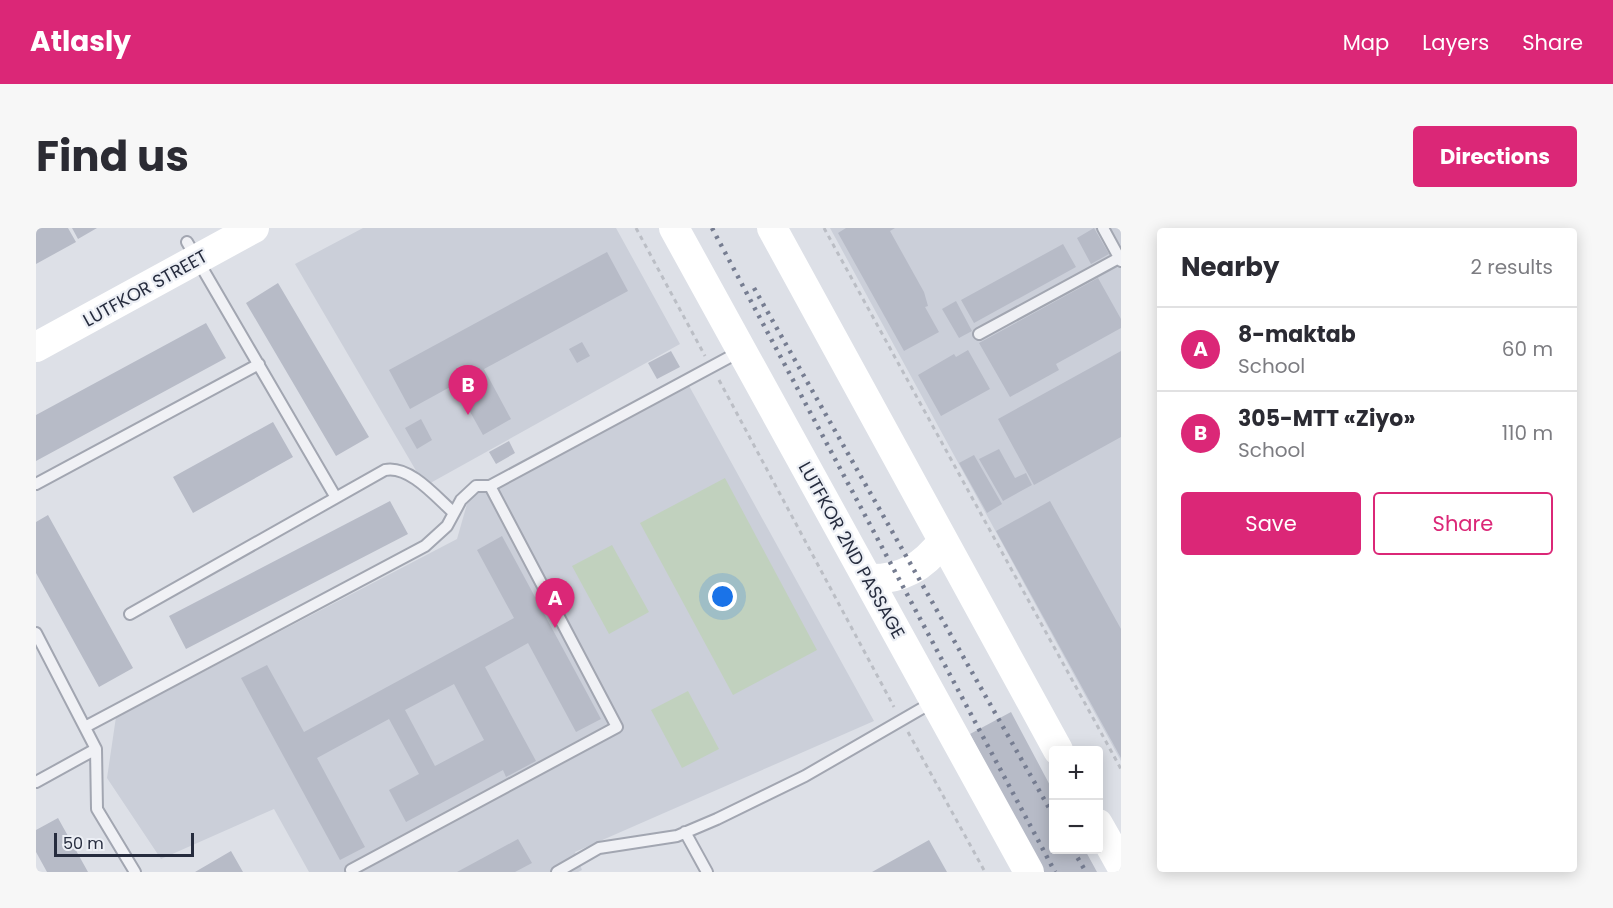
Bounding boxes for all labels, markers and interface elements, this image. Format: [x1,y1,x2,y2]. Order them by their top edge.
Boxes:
text: Atlasly [30,22,131,61]
text: Map [1343,28,1389,57]
text: Layers [1422,28,1489,57]
text: Share [1522,28,1583,57]
button: Directions [1413,126,1577,187]
text: Find us [36,127,189,186]
street label: LUTFKOR STREET [78,243,212,333]
text: Nearby [1181,249,1279,285]
text: 2 results [1470,253,1553,281]
text: 8-maktab [1238,319,1356,350]
text: A [1193,335,1208,363]
text: 60 m [1502,335,1553,363]
text: School [1238,352,1305,380]
pin: B [448,366,488,415]
text: 305-MTT «Ziyo» [1238,403,1416,434]
text: B [1194,419,1207,447]
text: 110 m [1502,419,1553,447]
text: School [1238,436,1305,464]
street label: LUTFKOR 2ND PASSAGE [793,457,911,643]
button: Save [1181,492,1361,555]
button: Share [1373,492,1553,555]
pin: A [536,578,574,628]
your location [708,582,737,611]
map controls [1049,746,1103,854]
button: + [1049,746,1103,800]
button: − [1049,800,1103,854]
scale bar [54,830,194,858]
text: 50 m [63,832,104,855]

